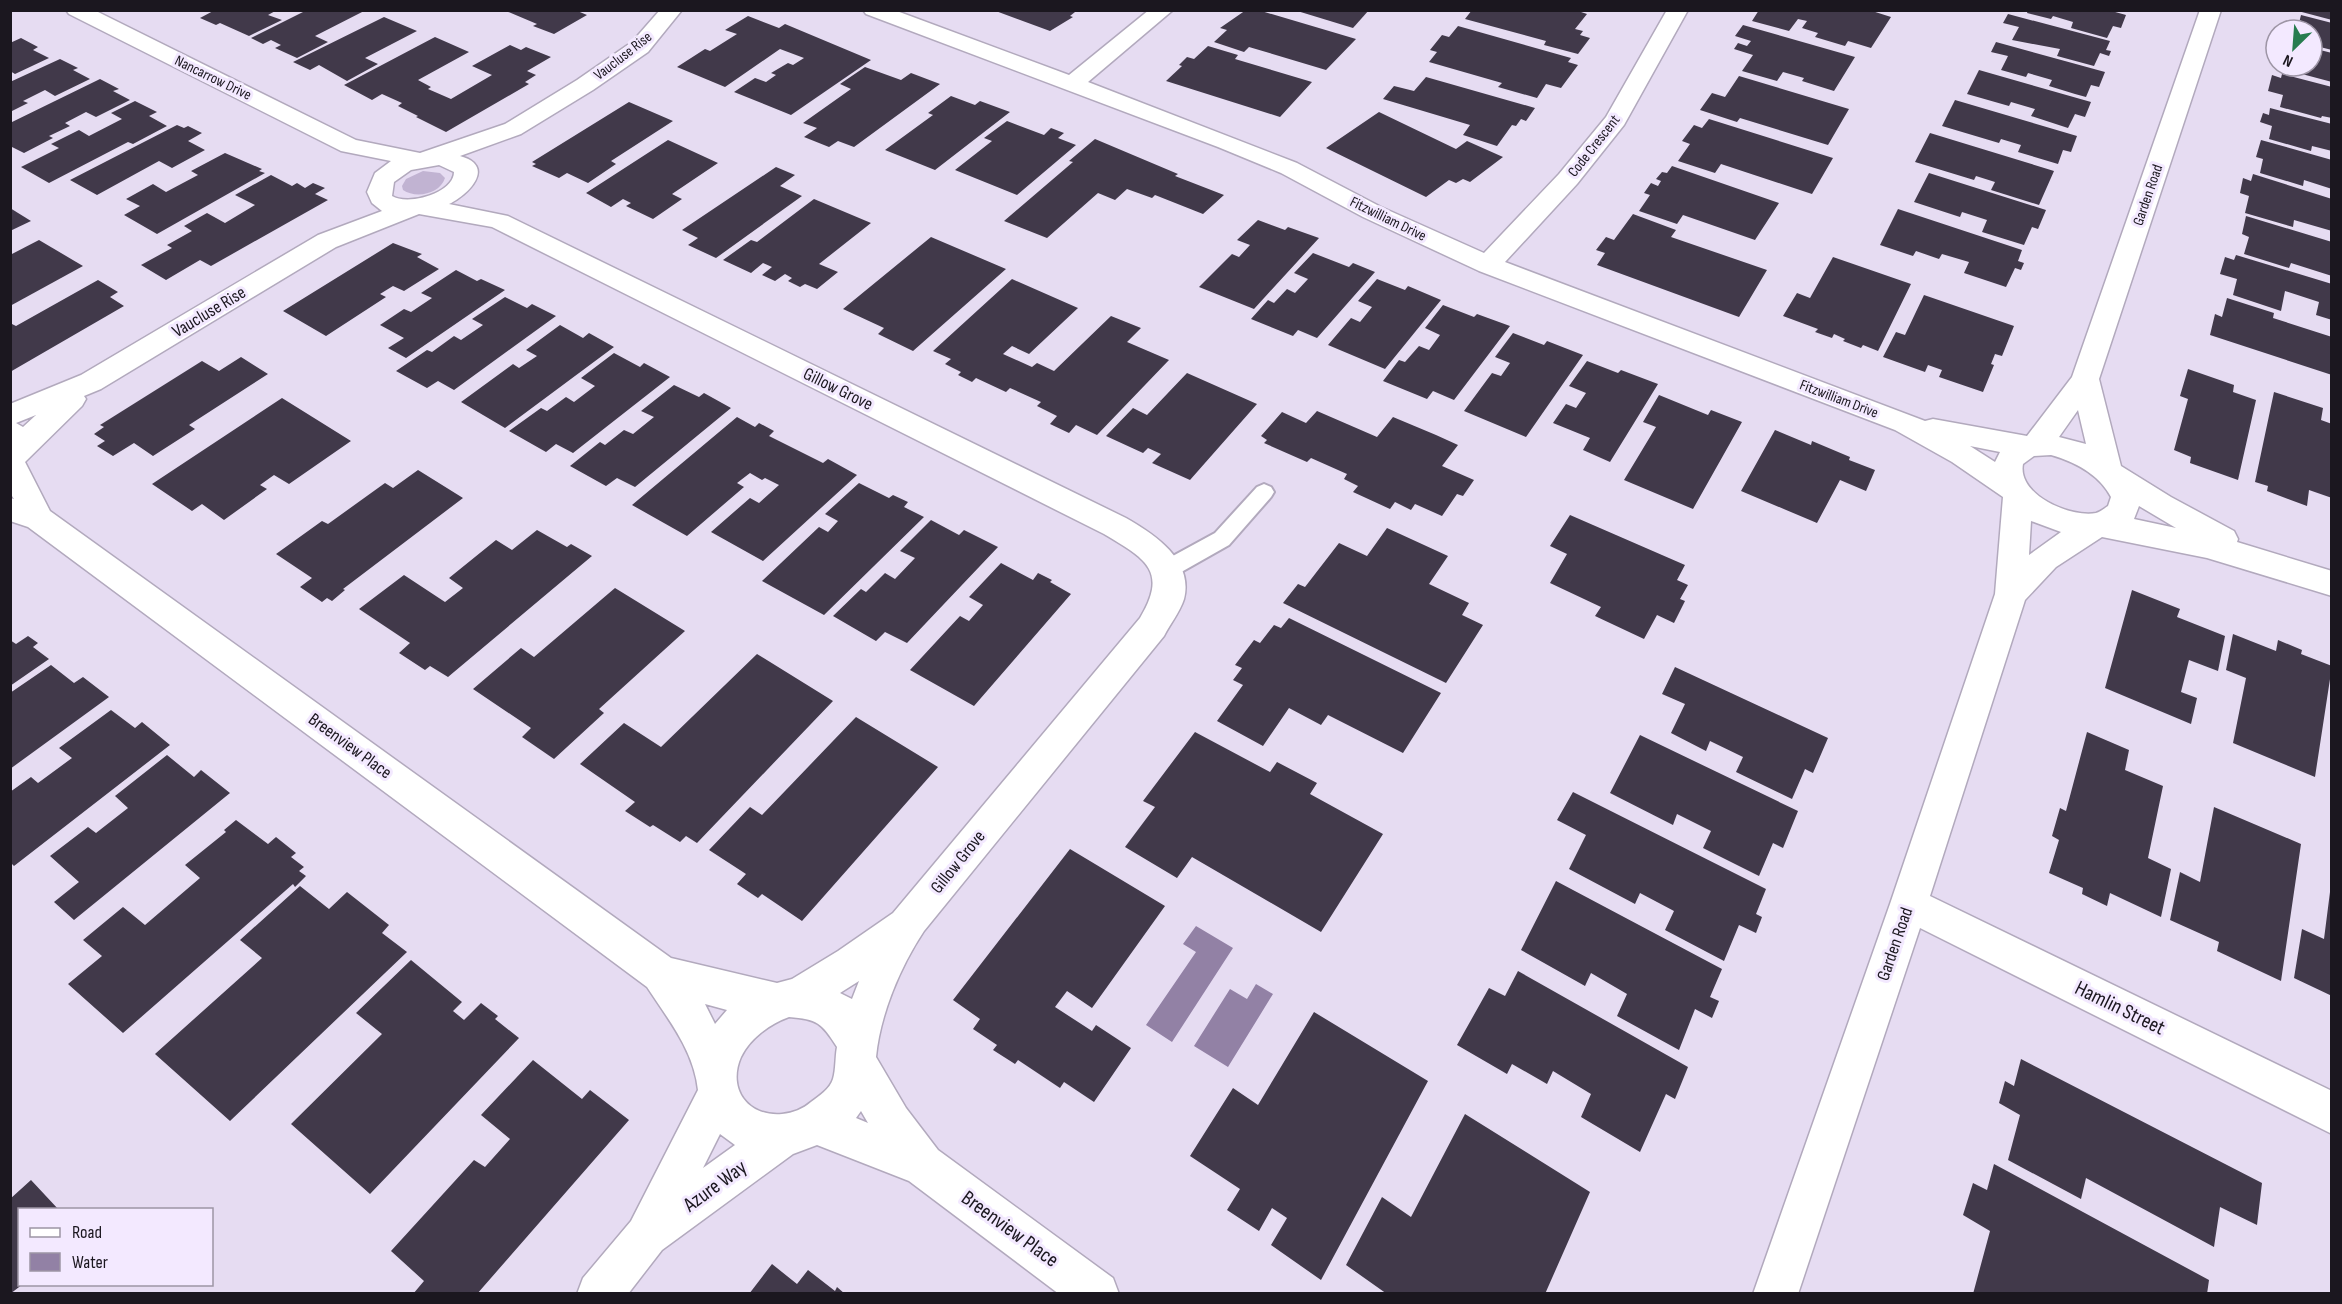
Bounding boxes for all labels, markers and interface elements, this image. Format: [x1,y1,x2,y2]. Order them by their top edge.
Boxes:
north arrow [2264,18,2324,78]
street label: Vaucluse Rise [590,27,656,85]
text: N [2280,50,2296,71]
street label: Nancarrow Drive [172,51,254,105]
street label: Code Crescent [1564,111,1624,181]
street label: Garden Road [2129,162,2167,228]
street label: Fitzwilliam Drive [1347,192,1429,246]
street label: Vaucluse Rise [168,282,250,342]
street label: Gillow Grove [800,363,876,415]
street label: Fitzwilliam Drive [1797,375,1881,423]
street label: Breenview Place [304,709,396,783]
street label: Gillow Grove [926,826,990,898]
street label: Garden Road [1873,905,1917,983]
street label: Hamlin Street [2071,975,2169,1041]
street label: Azure Way [678,1155,752,1218]
street label: Breenview Place [957,1185,1063,1273]
legend [18,1208,213,1286]
text: Road [72,1222,102,1243]
text: Water [72,1252,108,1273]

